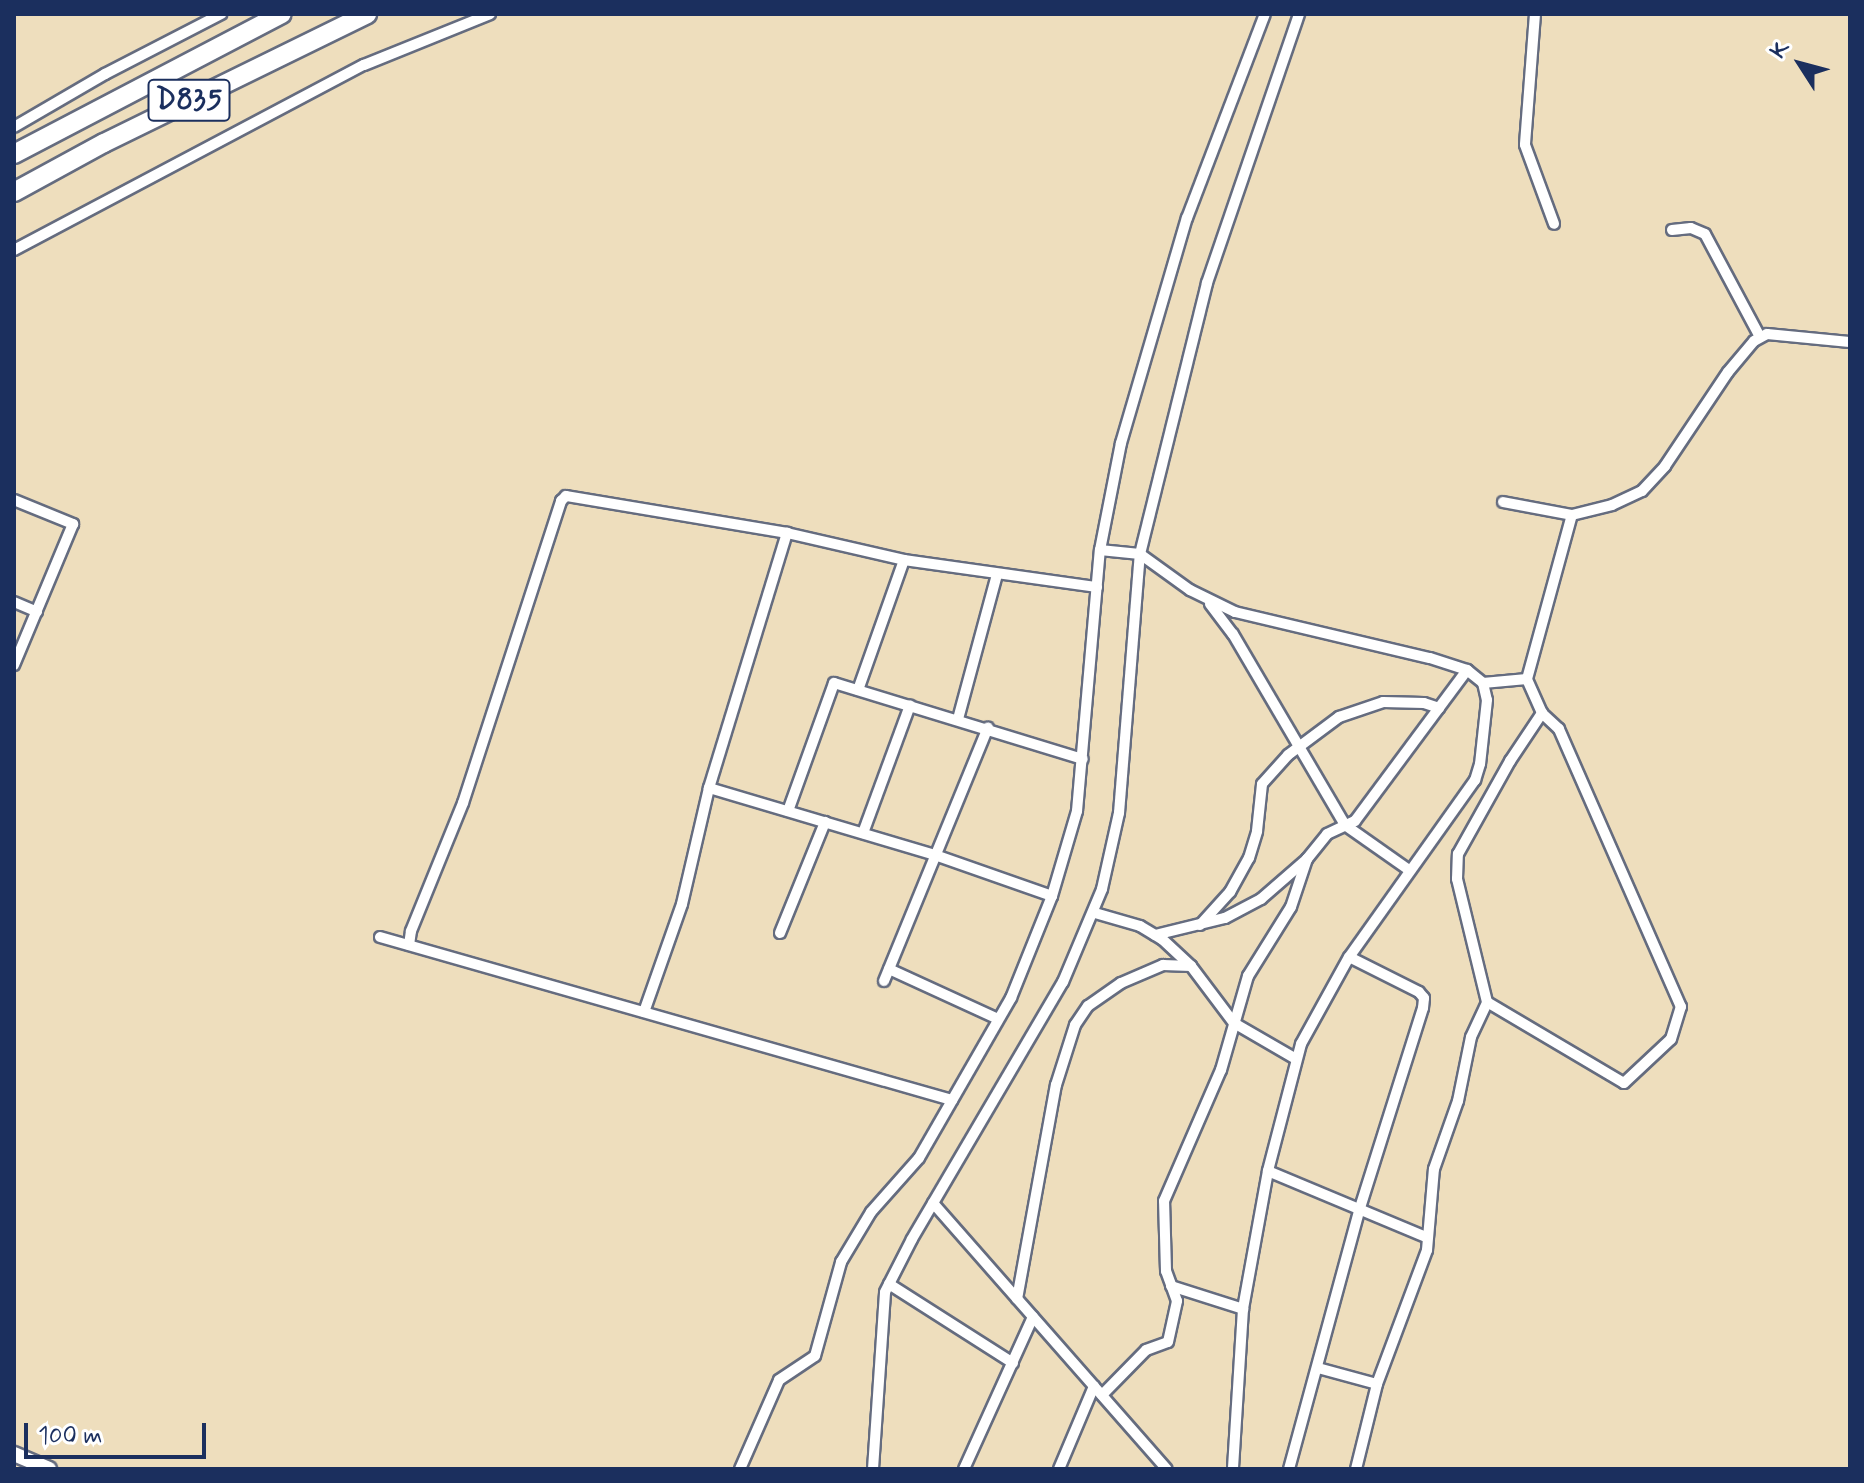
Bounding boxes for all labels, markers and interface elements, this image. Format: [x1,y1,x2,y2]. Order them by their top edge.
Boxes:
north arrow [1760,24,1840,104]
text: K [1765,35,1796,64]
road number: D835 [147,74,231,126]
scale bar [28,1407,210,1457]
text: 100 m [38,1421,102,1452]

